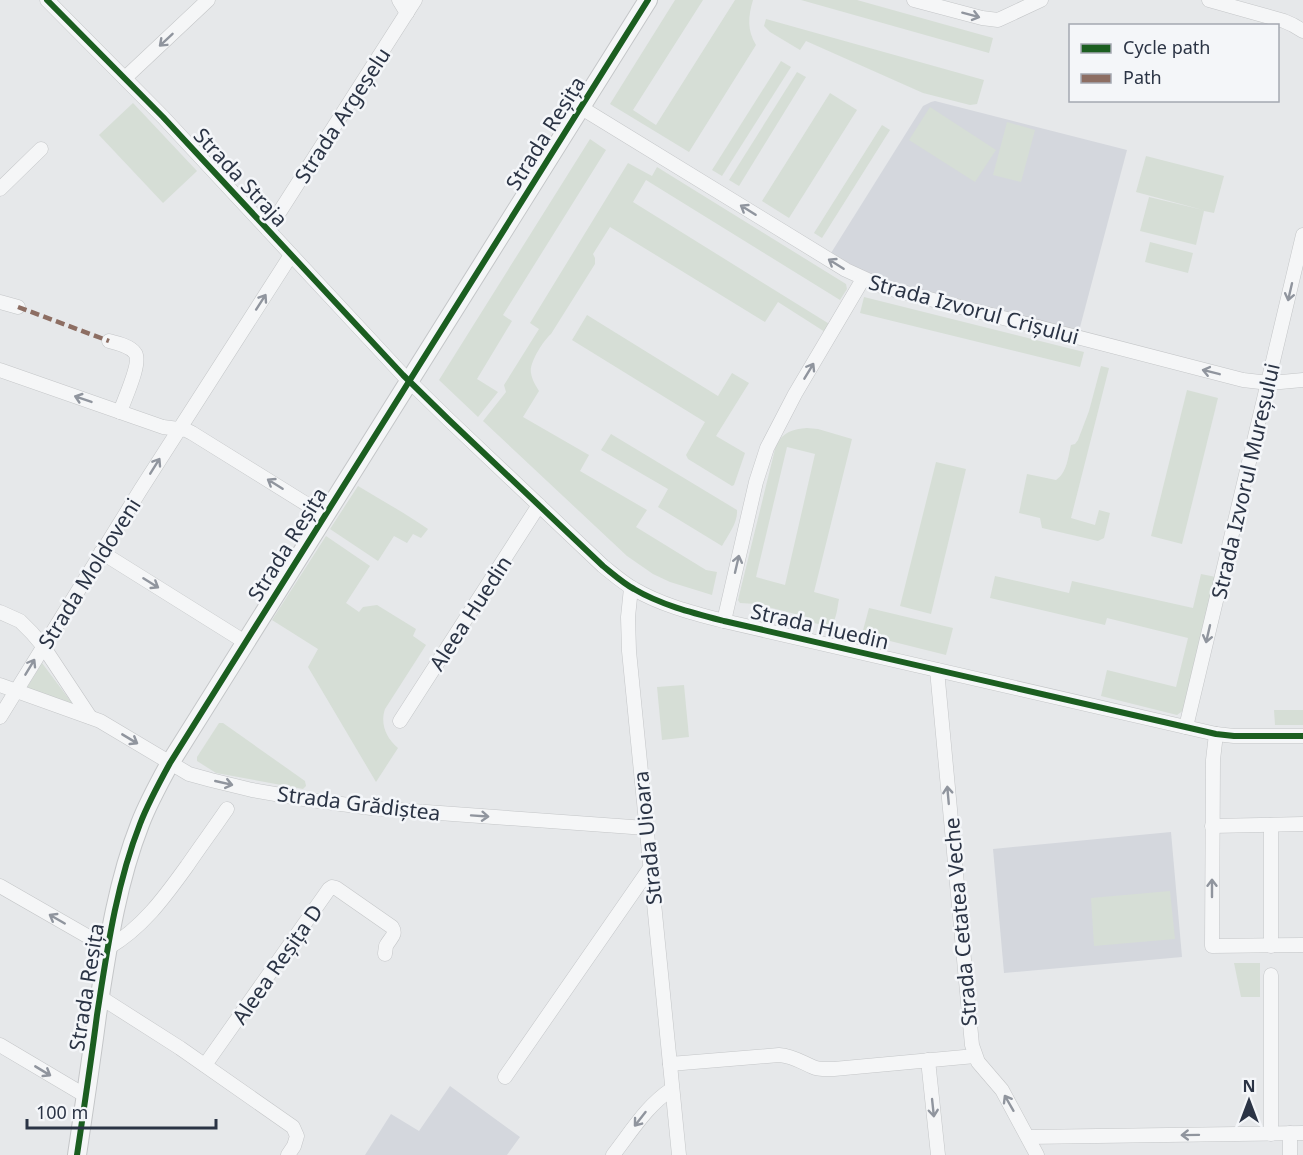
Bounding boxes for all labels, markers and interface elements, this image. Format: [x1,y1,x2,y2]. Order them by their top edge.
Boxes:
one-way arrow [961,10,980,21]
legend [1069,24,1279,102]
one-way arrow [159,32,174,47]
text: Cycle path [1123,35,1210,59]
street label: Strada Argeșelu [288,42,396,188]
text: Path [1123,65,1162,89]
street label: Strada Reșița [499,71,591,195]
street label: Strada Straja [188,122,294,232]
one-way arrow [740,204,757,216]
one-way arrow [828,258,845,270]
street label: Strada Izvorul Crișului [866,267,1082,351]
one-way arrow [1283,283,1295,302]
one-way arrow [255,294,267,311]
street label: Strada Izvorul Mureșului [1204,360,1286,602]
one-way arrow [803,363,815,380]
one-way arrow [1202,365,1221,377]
one-way arrow [74,393,93,404]
one-way arrow [150,458,162,475]
one-way arrow [267,478,284,490]
street label: Strada Reșița [241,482,333,606]
street label: Strada Moldoveni [31,492,147,654]
street label: Aleea Huedin [422,550,518,676]
one-way arrow [731,554,743,573]
one-way arrow [142,577,159,589]
street label: Strada Huedin [748,596,892,656]
one-way arrow [1202,624,1214,643]
one-way arrow [25,659,37,676]
one-way arrow [121,733,138,745]
street label: Strada Uioara [626,770,668,906]
one-way arrow [214,778,233,790]
street label: Strada Grădiștea [276,779,442,827]
one-way arrow [942,786,953,806]
one-way arrow [469,811,489,822]
street label: Strada Cetatea Veche [937,816,983,1028]
one-way arrow [1206,878,1218,898]
street label: Aleea Reșița D [225,899,329,1029]
one-way arrow [49,913,66,925]
street label: Strada Reșița [62,921,110,1053]
one-way arrow [34,1065,51,1077]
north arrow [1219,1071,1279,1131]
text: N [1242,1075,1256,1097]
scale bar [27,1092,216,1130]
one-way arrow [1003,1095,1015,1112]
one-way arrow [928,1097,939,1117]
text: 100 m [36,1100,88,1124]
one-way arrow [634,1111,647,1127]
one-way arrow [1180,1129,1200,1141]

